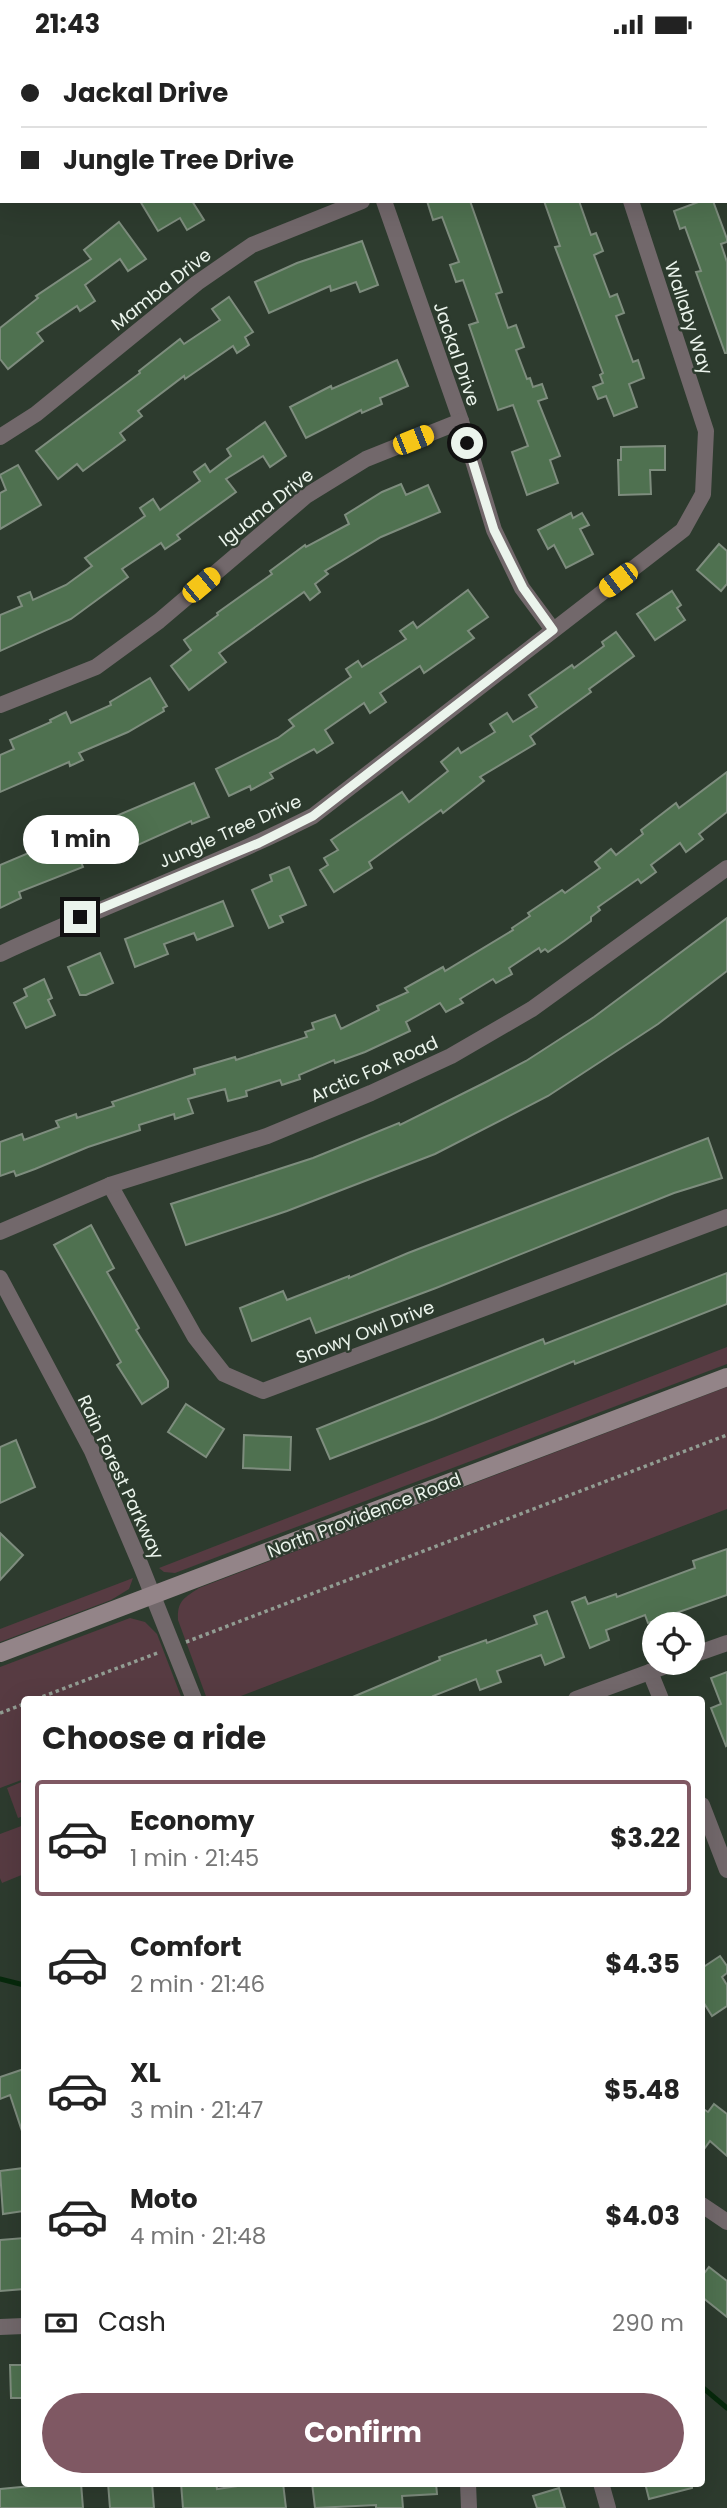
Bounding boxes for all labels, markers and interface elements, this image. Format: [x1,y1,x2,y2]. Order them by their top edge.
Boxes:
text: 21:43 [35,6,100,42]
text: Jackal Drive [63,75,228,111]
text: Jungle Tree Drive [63,142,294,178]
street label: Mamba Drive [106,242,216,336]
street label: Wallaby Way [659,258,719,378]
street label: Jackal Drive [428,299,486,409]
car [390,422,437,458]
route start [451,427,483,459]
street label: Iguana Drive [213,462,319,552]
car [595,559,642,601]
car [179,563,224,607]
street label: Jungle Tree Drive [155,788,305,874]
callout: 1 min [22,815,138,865]
text: 1 min [51,823,111,855]
route end [64,901,96,933]
street label: Arctic Fox Road [306,1030,442,1108]
street label: Snowy Owl Drive [292,1294,438,1370]
street label: Rain Forest Parkway [72,1391,170,1563]
street label: North Providence Road [264,1467,464,1563]
map controls [642,1612,705,1675]
button: locate [642,1612,705,1675]
text: Choose a ride [42,1715,266,1760]
text: Economy [130,1803,254,1839]
icon: car [46,1807,109,1870]
text: $3.22 [610,1820,680,1856]
text: 1 min · 21:45 [130,1842,259,1874]
text: Comfort [130,1929,242,1965]
icon: car [46,1933,109,1996]
text: $4.35 [605,1946,680,1982]
text: 2 min · 21:46 [130,1968,265,2000]
text: XL [130,2055,161,2091]
icon: car [46,2059,109,2122]
text: $5.48 [604,2072,680,2108]
text: 3 min · 21:47 [130,2094,263,2126]
text: Moto [130,2181,198,2217]
icon: car [46,2185,109,2248]
text: $4.03 [605,2198,680,2234]
text: 4 min · 21:48 [130,2220,266,2252]
icon: cash [42,2304,80,2342]
text: Cash [98,2304,166,2340]
text: 290 m [612,2307,684,2339]
button: Confirm [42,2393,684,2473]

